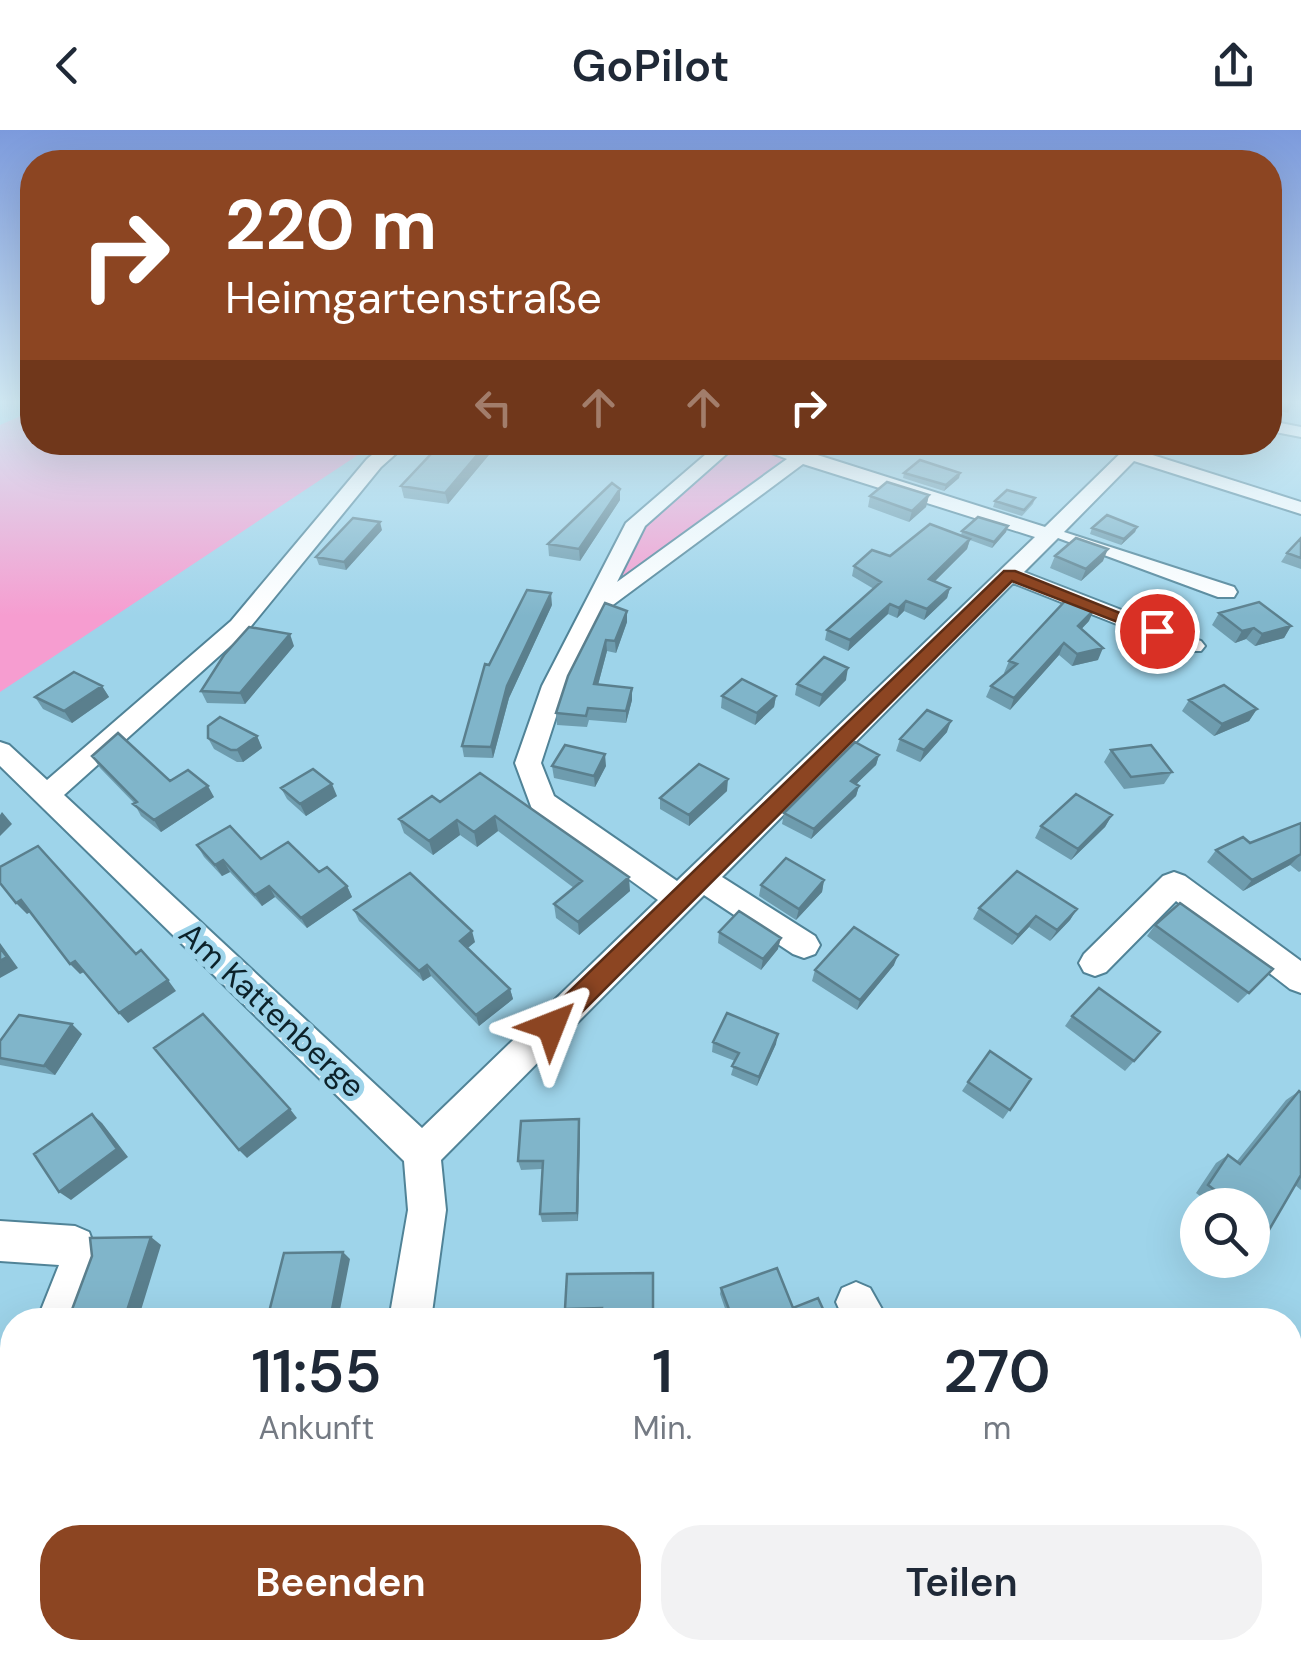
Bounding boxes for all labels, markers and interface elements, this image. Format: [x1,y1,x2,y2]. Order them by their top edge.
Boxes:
text: GoPilot [572,36,729,95]
icon: back [40,38,95,93]
icon: share [1206,38,1261,93]
text: 220 m [225,180,437,271]
icon: right [60,190,190,320]
text: Heimgartenstraße [225,268,602,327]
icon: left [466,380,521,435]
icon: ahead [571,380,626,435]
icon: ahead [676,380,731,435]
icon: right [781,380,836,435]
pin [1115,589,1200,674]
icon: arrive [1130,604,1185,659]
street label: Am Kattenberge [170,913,374,1107]
position arrow [499,974,603,1078]
map controls [1180,1188,1270,1278]
button: search [1180,1188,1270,1278]
text: 11:55 [251,1332,381,1411]
text: 1 [652,1332,673,1411]
text: 270 [943,1332,1051,1411]
text: Ankunft [258,1407,374,1449]
text: Min. [633,1407,692,1449]
text: m [983,1407,1011,1449]
button: Beenden [40,1525,641,1640]
button: Teilen [661,1525,1262,1640]

